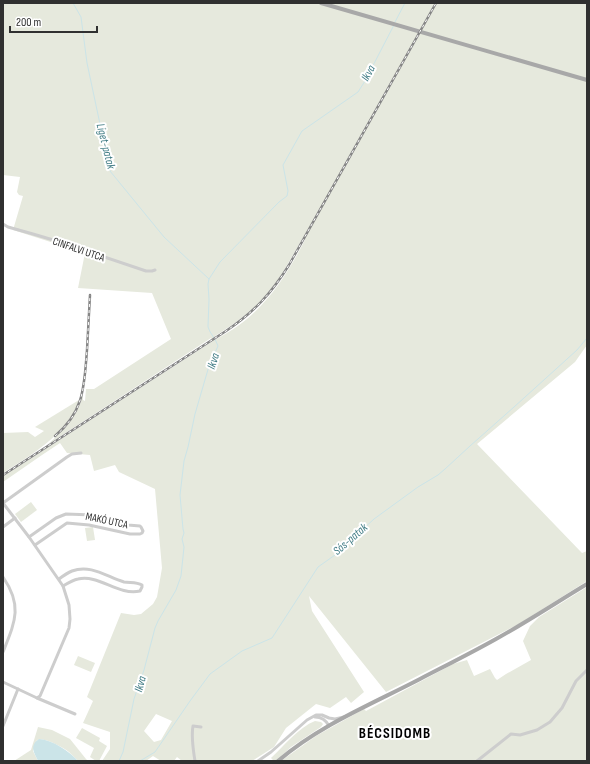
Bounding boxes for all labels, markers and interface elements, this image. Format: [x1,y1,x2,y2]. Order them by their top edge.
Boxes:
scale bar [10,8,97,34]
text: 200 m [16,15,42,30]
water label: Ikva [358,62,379,84]
water label: Liget-patak [93,122,119,171]
street label: CINFALVI UTCA [51,235,107,265]
water label: Ikva [204,351,223,371]
street label: MAKÓ UTCA [84,510,130,531]
water label: Sós-patak [330,520,371,558]
water label: Ikva [131,674,150,694]
district label: BÉCSIDOMB [359,724,431,743]

